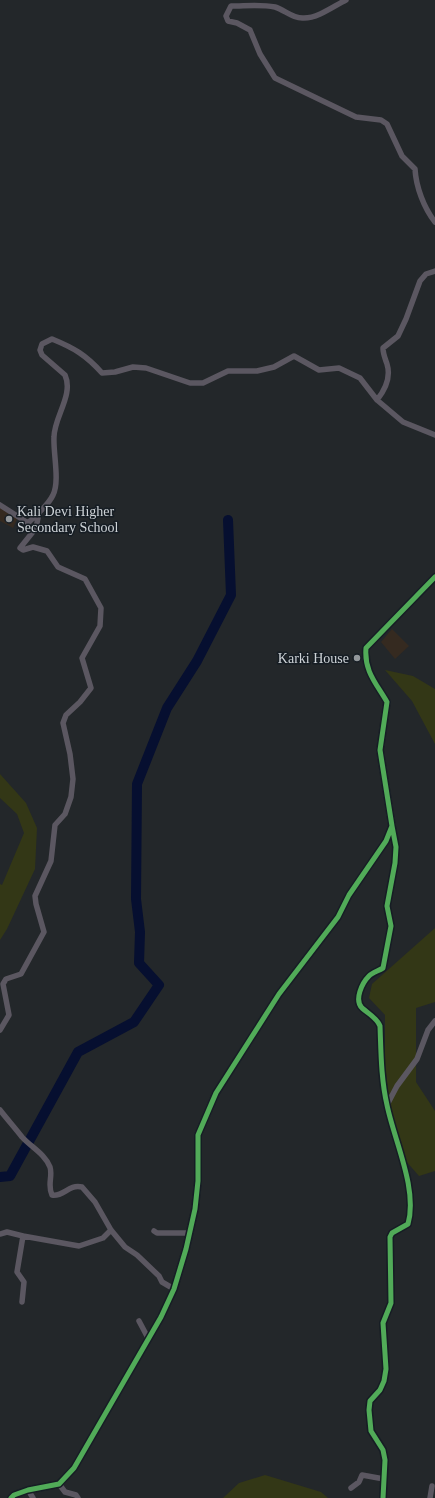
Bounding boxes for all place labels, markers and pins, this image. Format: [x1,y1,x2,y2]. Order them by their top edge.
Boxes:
place label: Kali Devi Higher Secondary School [17,504,119,535]
marker: Kali Devi Higher Secondary School [4,514,14,524]
place label: Karki House [278,651,349,666]
marker: Karki House [352,653,362,663]

